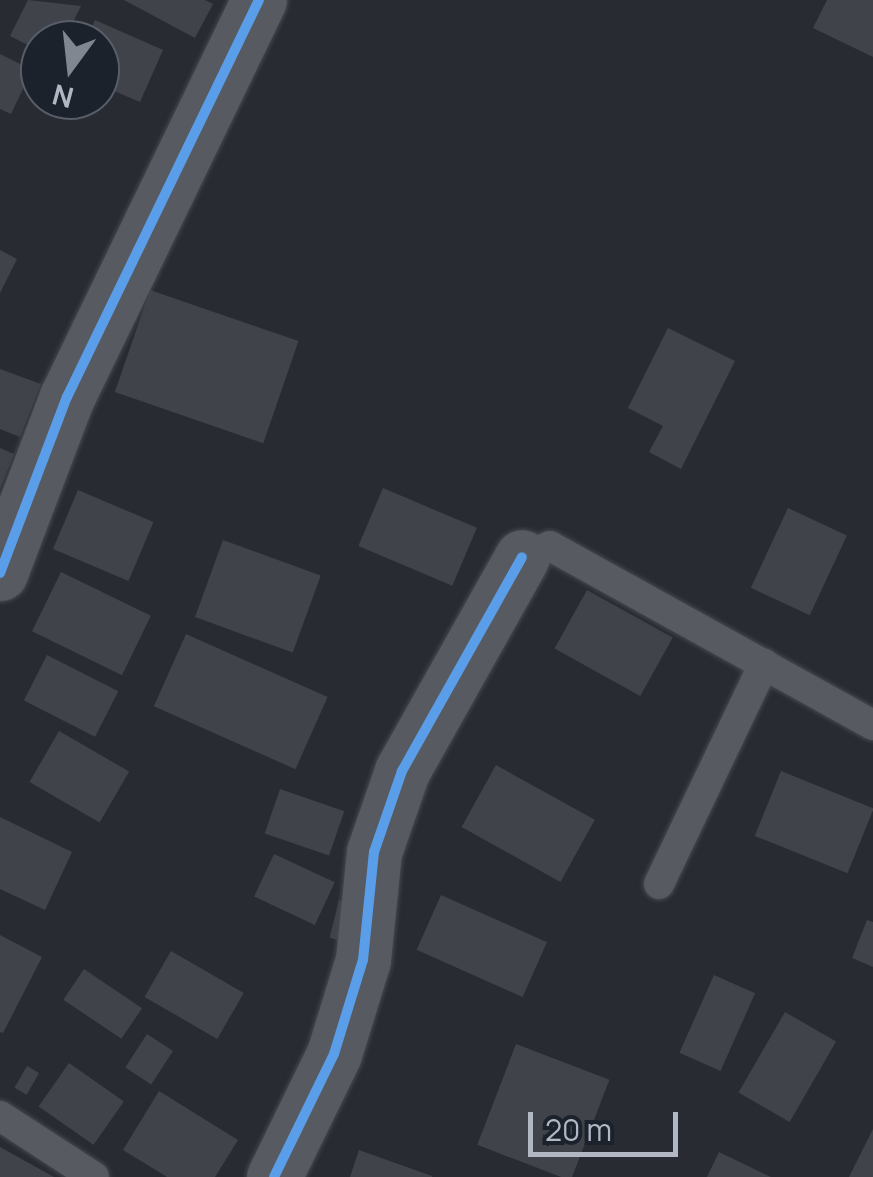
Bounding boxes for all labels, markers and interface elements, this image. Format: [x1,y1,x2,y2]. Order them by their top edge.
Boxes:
north arrow [20,20,120,120]
text: N [48,76,77,118]
scale bar [533,1092,683,1154]
text: 20 m [545,1109,612,1150]

